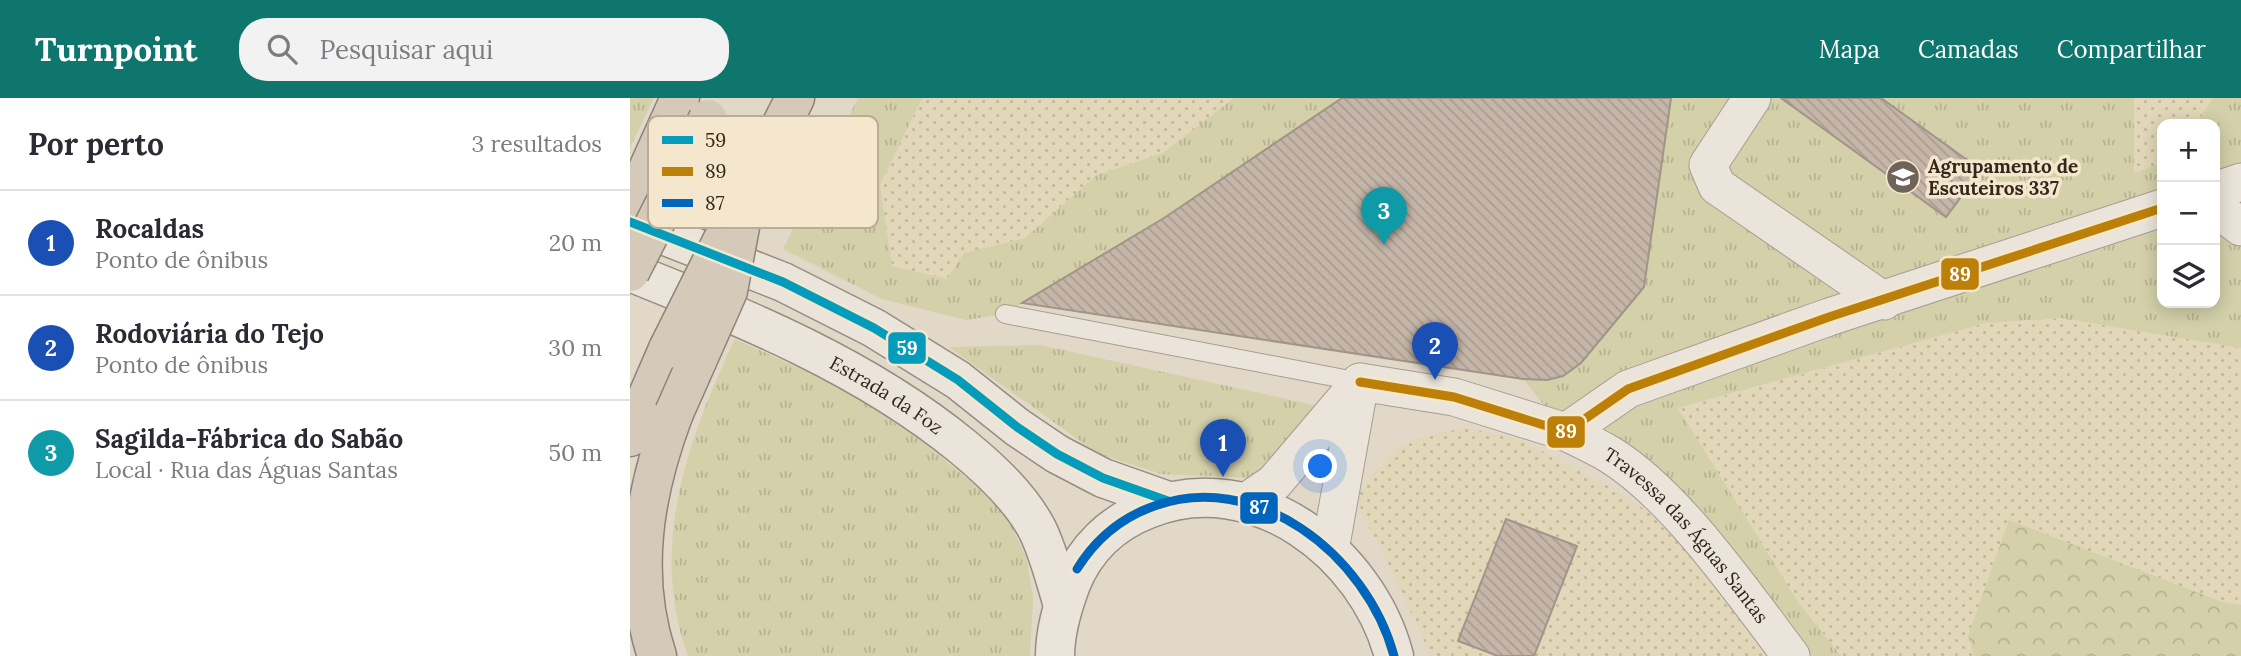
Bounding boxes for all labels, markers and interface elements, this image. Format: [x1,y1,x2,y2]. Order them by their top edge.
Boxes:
search box [239,18,729,81]
text: Turnpoint [35,28,197,70]
icon: search [263,30,301,68]
text: Pesquisar aqui [319,33,493,66]
text: Mapa [1819,34,1880,65]
text: Camadas [1918,34,2019,65]
text: Compartilhar [2057,34,2206,65]
legend [648,116,878,228]
map controls [2157,119,2220,308]
button: + [2157,119,2220,182]
text: Por perto [28,125,164,163]
text: 59 [705,128,726,152]
text: 3 resultados [472,129,602,158]
place label: Agrupamento de Escuteiros 337 [1928,154,2078,200]
school or university icon: Agrupamento de Escuteiros 337 [1884,158,1922,196]
text: 89 [705,159,727,183]
button: − [2157,182,2220,245]
pin: 3 [1361,187,1407,245]
text: 87 [705,191,725,215]
text: Rocaldas [95,212,204,245]
text: 1 [46,228,56,257]
text: 20 m [549,228,602,257]
text: Ponto de ônibus [95,245,268,274]
button: layers [2157,245,2220,308]
line badge: 89 [1940,257,1980,291]
text: 89 [1949,262,1971,286]
text: Rodoviária do Tejo [95,317,324,350]
pin: 2 [1412,322,1458,380]
line badge: 59 [887,331,927,365]
text: 2 [45,333,57,362]
text: 30 m [548,333,602,362]
text: 59 [896,336,918,360]
text: Ponto de ônibus [95,350,268,379]
street label: Estrada da Foz [826,351,948,439]
line badge: 89 [1546,415,1586,449]
pin: 1 [1200,419,1246,477]
text: 89 [1555,419,1577,443]
text: Sagilda-Fábrica do Sabão [95,422,403,455]
text: 3 [45,438,57,467]
text: 50 m [549,438,602,467]
street label: Travessa das Águas Santas [1600,442,1774,628]
your location [1303,449,1337,483]
text: Local · Rua das Águas Santas [95,455,398,484]
line badge: 87 [1239,491,1279,525]
text: 87 [1249,495,1269,519]

